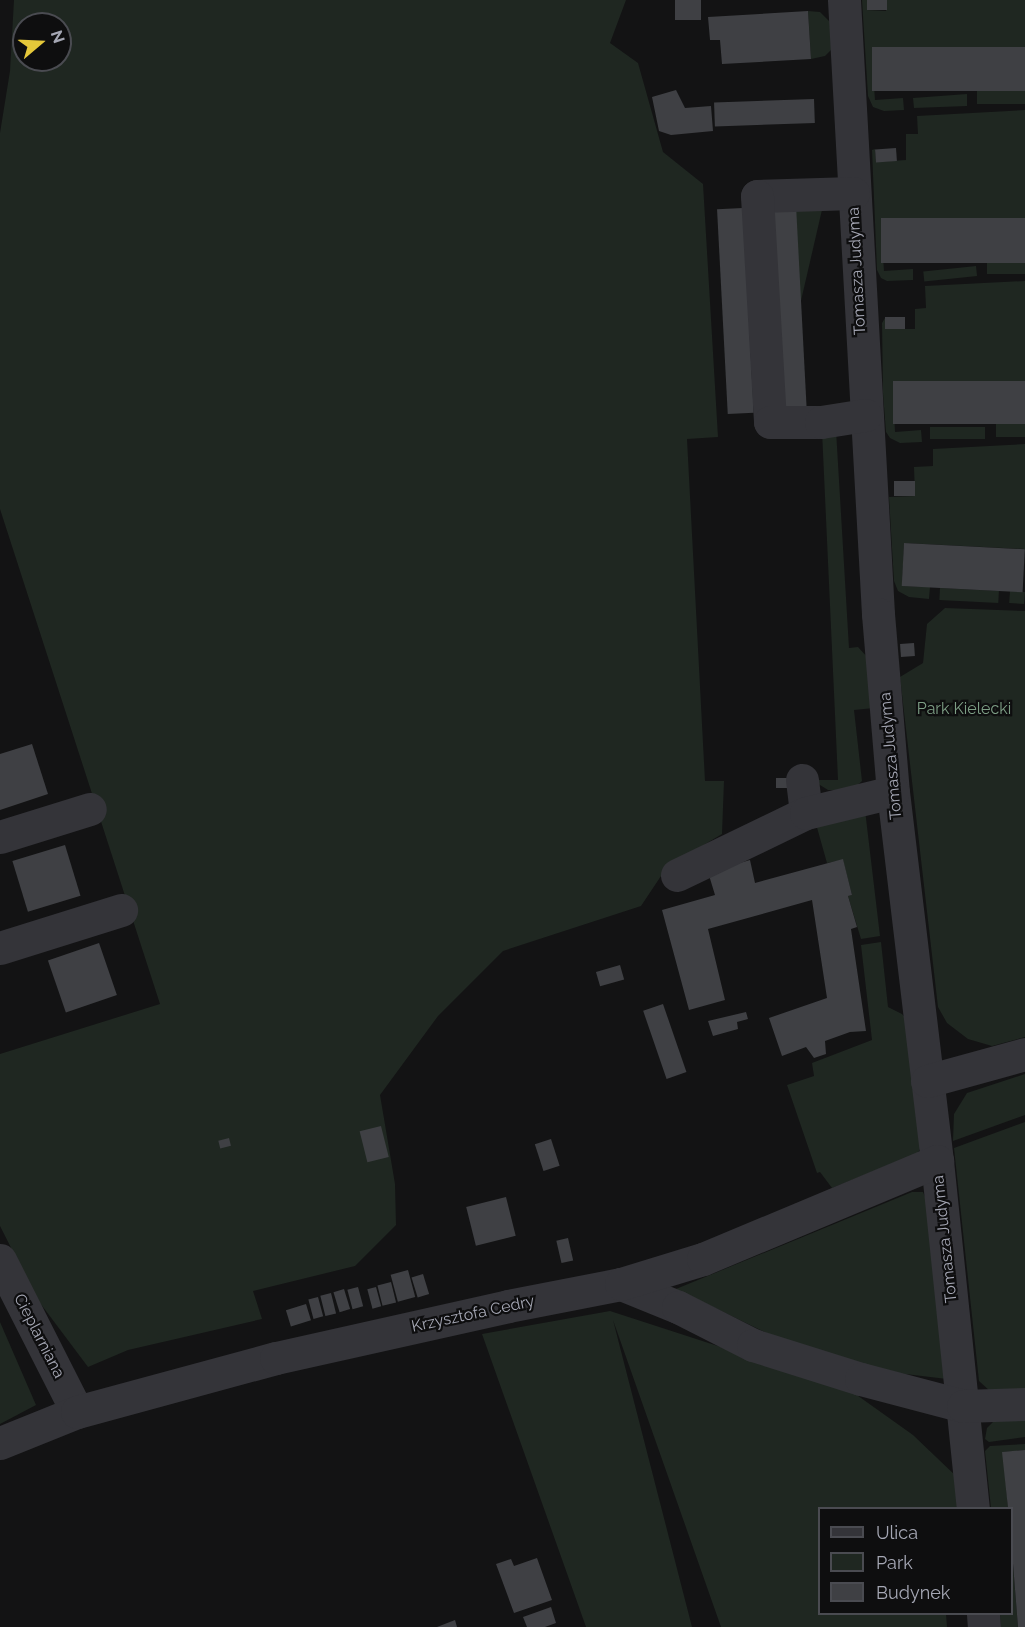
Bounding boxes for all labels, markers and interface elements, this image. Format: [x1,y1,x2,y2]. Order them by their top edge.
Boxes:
north arrow [12,12,72,72]
text: N [47,28,69,45]
street label: Tomasza Judyma [844,206,870,336]
street label: Tomasza Judyma [876,691,906,821]
park label: Park Kielecki [917,699,1011,719]
street label: Tomasza Judyma [929,1174,961,1304]
street label: Cieplarniana [10,1291,68,1381]
street label: Krzysztofa Cedry [410,1292,536,1336]
legend [818,1507,1013,1615]
text: Ulica [876,1522,918,1543]
text: Park [876,1552,913,1573]
text: Budynek [876,1582,950,1603]

